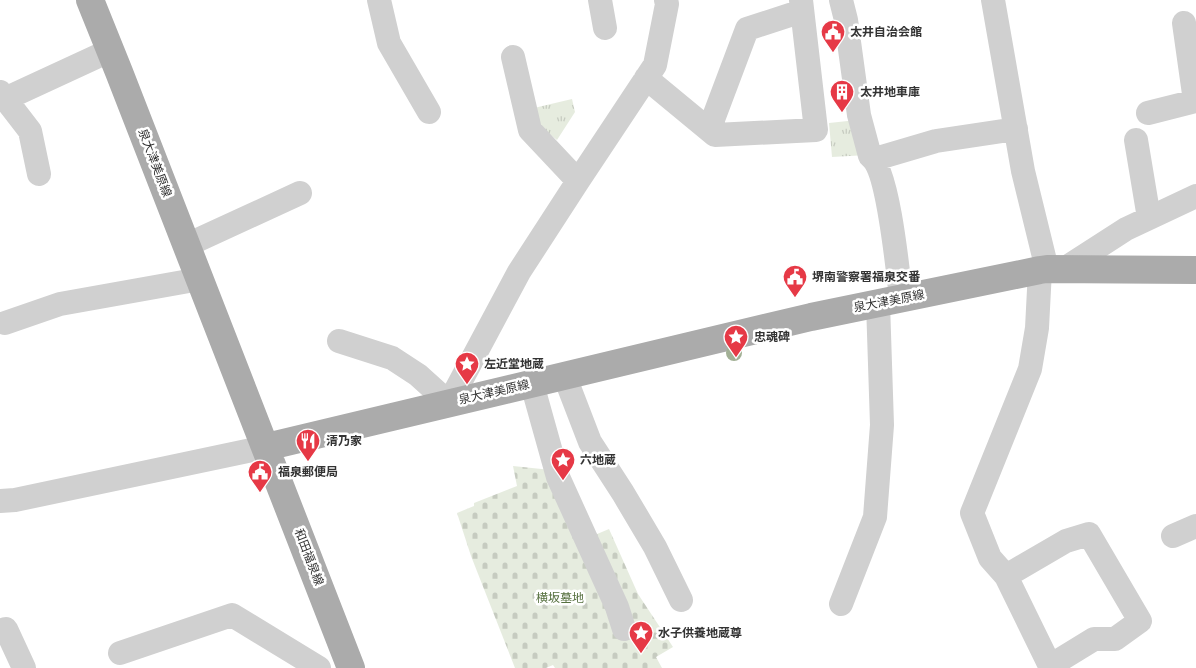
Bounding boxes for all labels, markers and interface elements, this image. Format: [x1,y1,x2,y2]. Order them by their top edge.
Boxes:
public building icon: 太井自治会館 [820,19,846,53]
place label: 太井自治会館 [850,24,922,39]
building icon: 太井地車庫 [829,79,855,113]
place label: 太井地車庫 [860,84,920,99]
street label: 泉大津美原線 [136,127,175,199]
public building icon: 堺南警察署福泉交番 [782,264,808,298]
place label: 堺南警察署福泉交番 [812,269,921,284]
street label: 泉大津美原線 [852,286,926,315]
place icon: 忠魂碑 [723,324,749,358]
place label: 忠魂碑 [754,329,790,344]
place icon: 左近堂地蔵 [454,351,480,385]
place label: 左近堂地蔵 [484,356,544,371]
street label: 泉大津美原線 [457,376,531,407]
restaurant icon: 清乃家 [295,428,321,462]
place label: 清乃家 [326,433,362,448]
place icon: 六地蔵 [550,447,576,481]
place label: 六地蔵 [580,452,616,467]
public building icon: 福泉郵便局 [247,459,273,493]
place label: 福泉郵便局 [278,464,338,479]
street label: 和田福泉線 [292,526,327,588]
park label: 横坂墓地 [536,590,584,605]
place icon: 水子供養地蔵尊 [628,620,654,654]
place label: 水子供養地蔵尊 [658,625,742,640]

